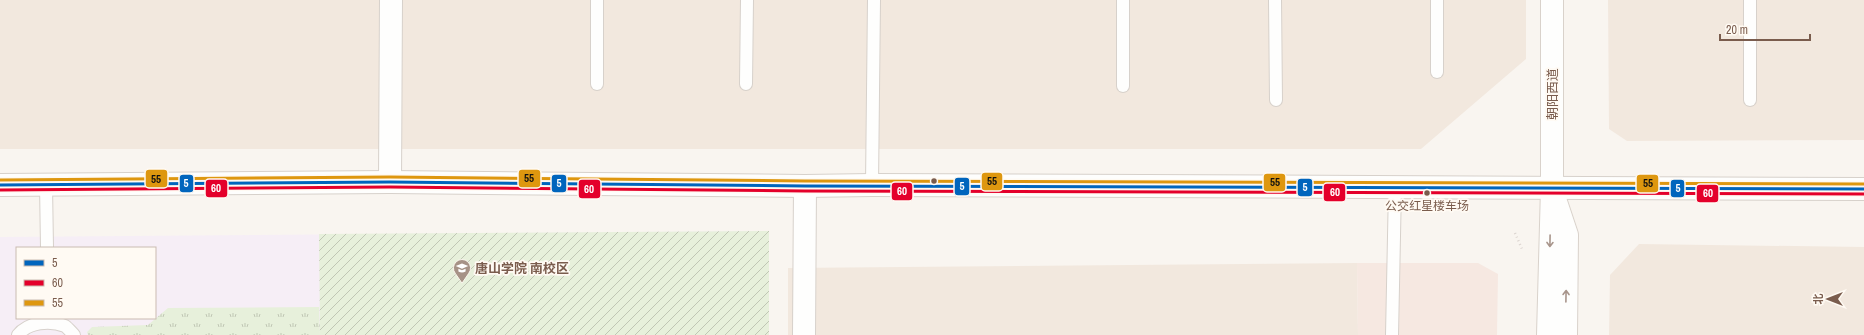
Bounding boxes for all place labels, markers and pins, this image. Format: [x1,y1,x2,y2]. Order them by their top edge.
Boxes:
unlabelled marker [929,176,939,186]
marker: 公交红星楼车场 [1422,188,1432,198]
place label: 公交红星楼车场 [1385,198,1469,214]
school or university icon: 唐山学院 南校区 [452,258,472,283]
place label: 唐山学院 南校区 [475,260,569,277]

